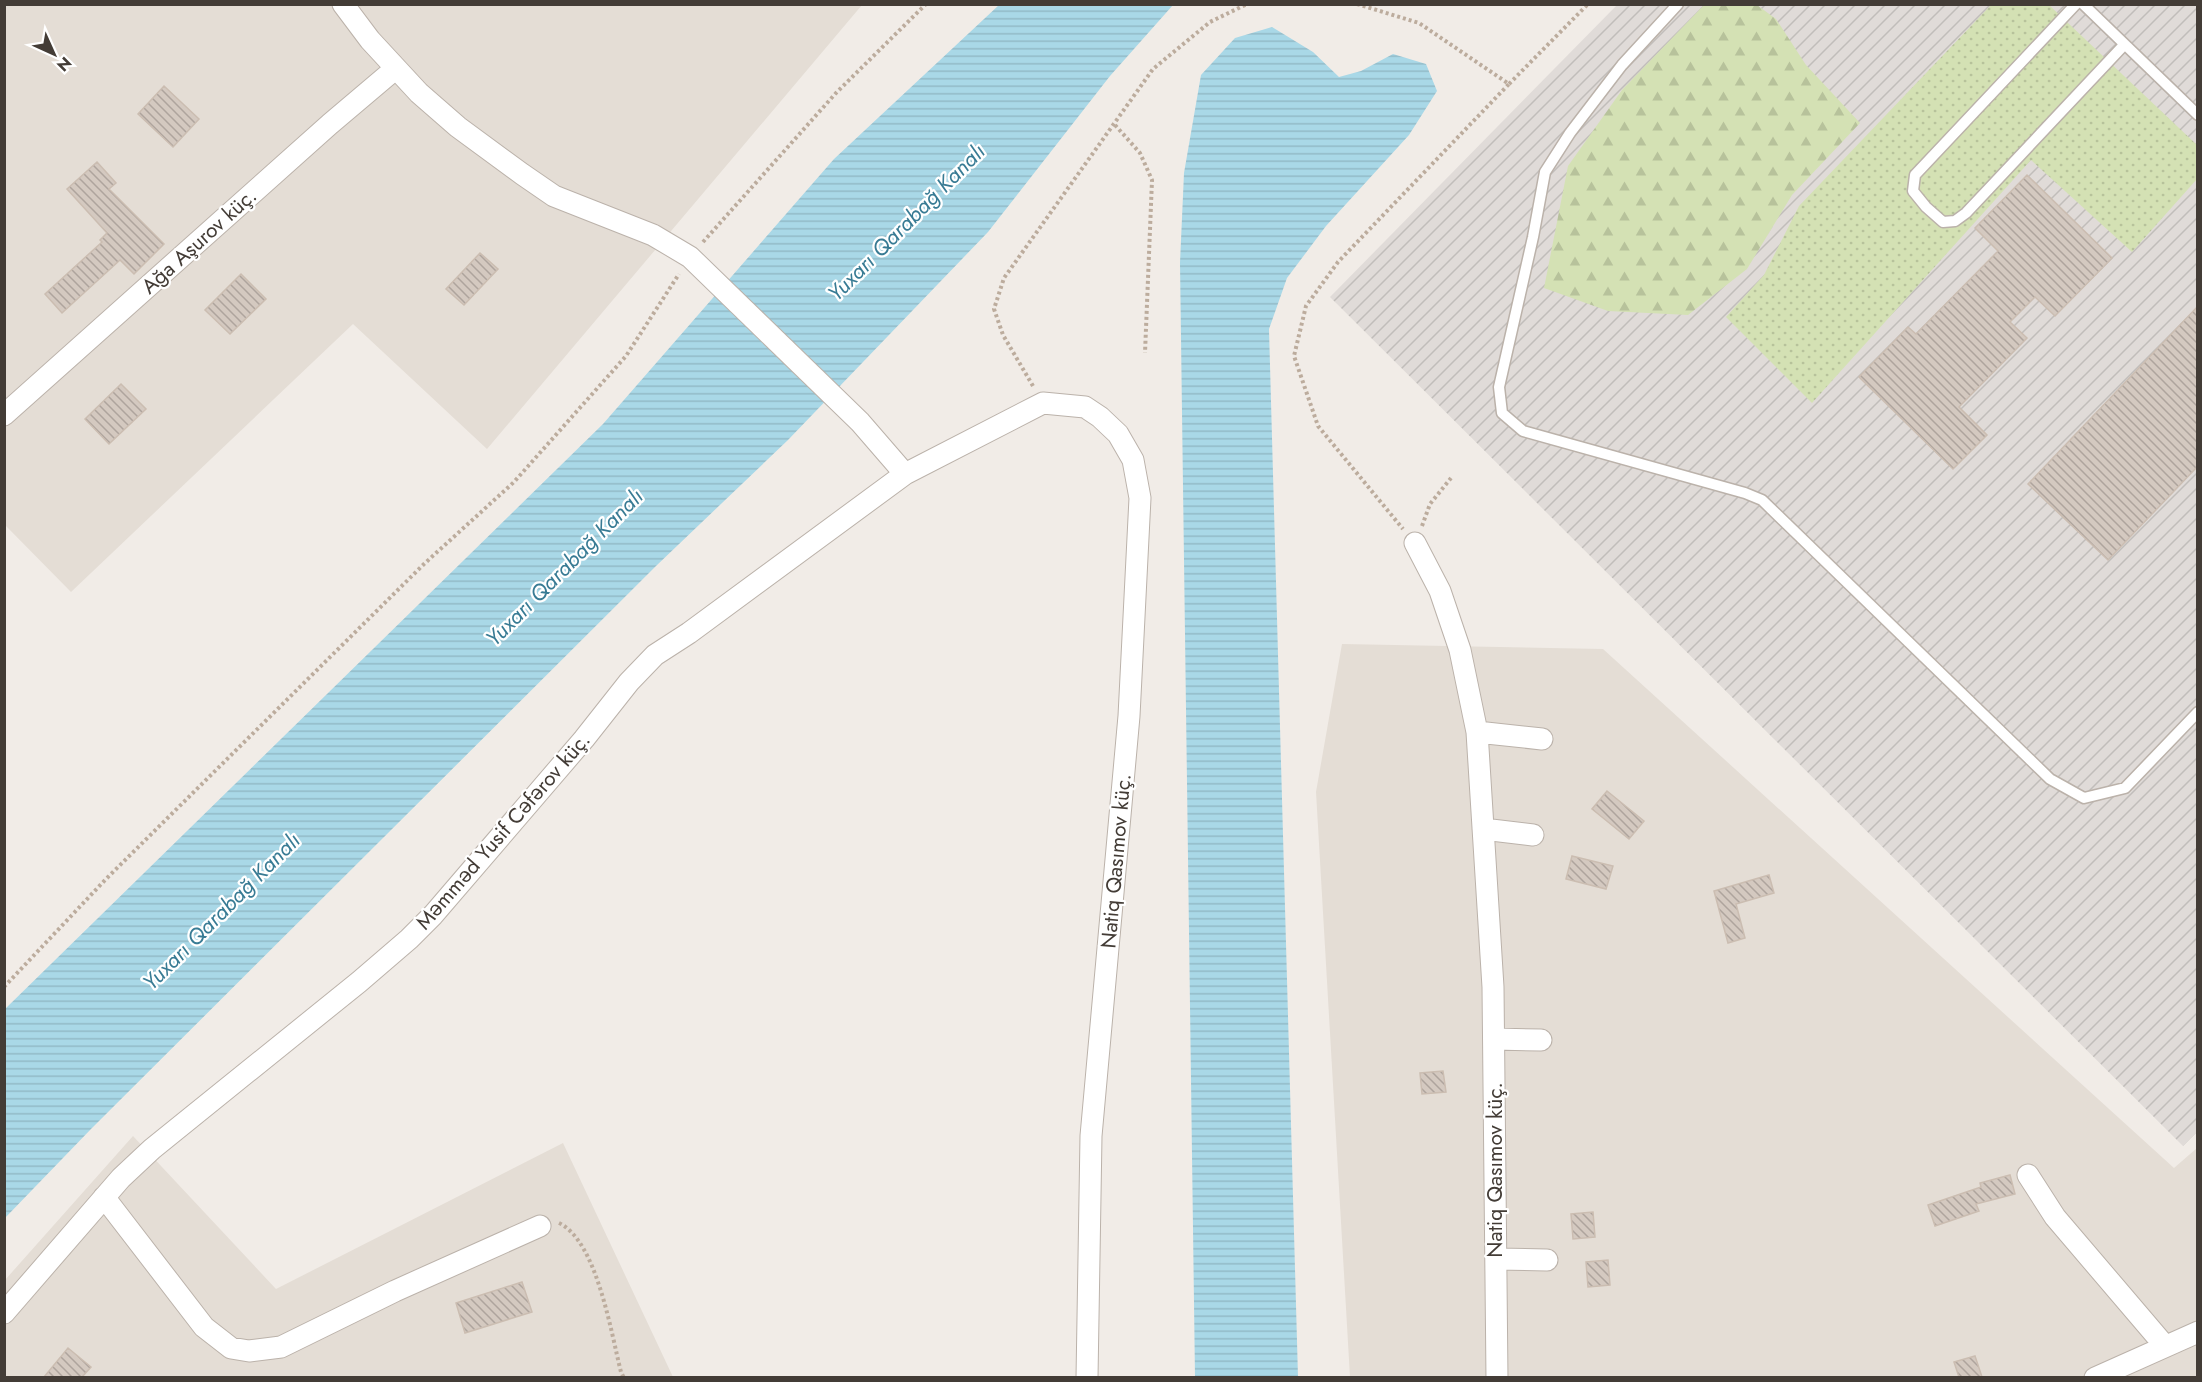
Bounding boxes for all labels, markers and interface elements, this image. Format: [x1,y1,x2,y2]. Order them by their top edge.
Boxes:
north arrow [24,24,84,84]
text: N [52,52,77,77]
water label: Yuxarı Qarabağ Kanalı [820,136,992,308]
street label: Ağa Aşurov küç. [135,181,263,301]
water label: Yuxarı Qarabağ Kanalı [478,481,650,653]
street label: Məmməd Yusif Cəfərov küç. [409,726,597,936]
street label: Natiq Qasımov küç. [1093,772,1139,950]
water label: Yuxarı Qarabağ Kanalı [135,825,307,997]
street label: Natiq Qasımov küç. [1480,1082,1510,1258]

